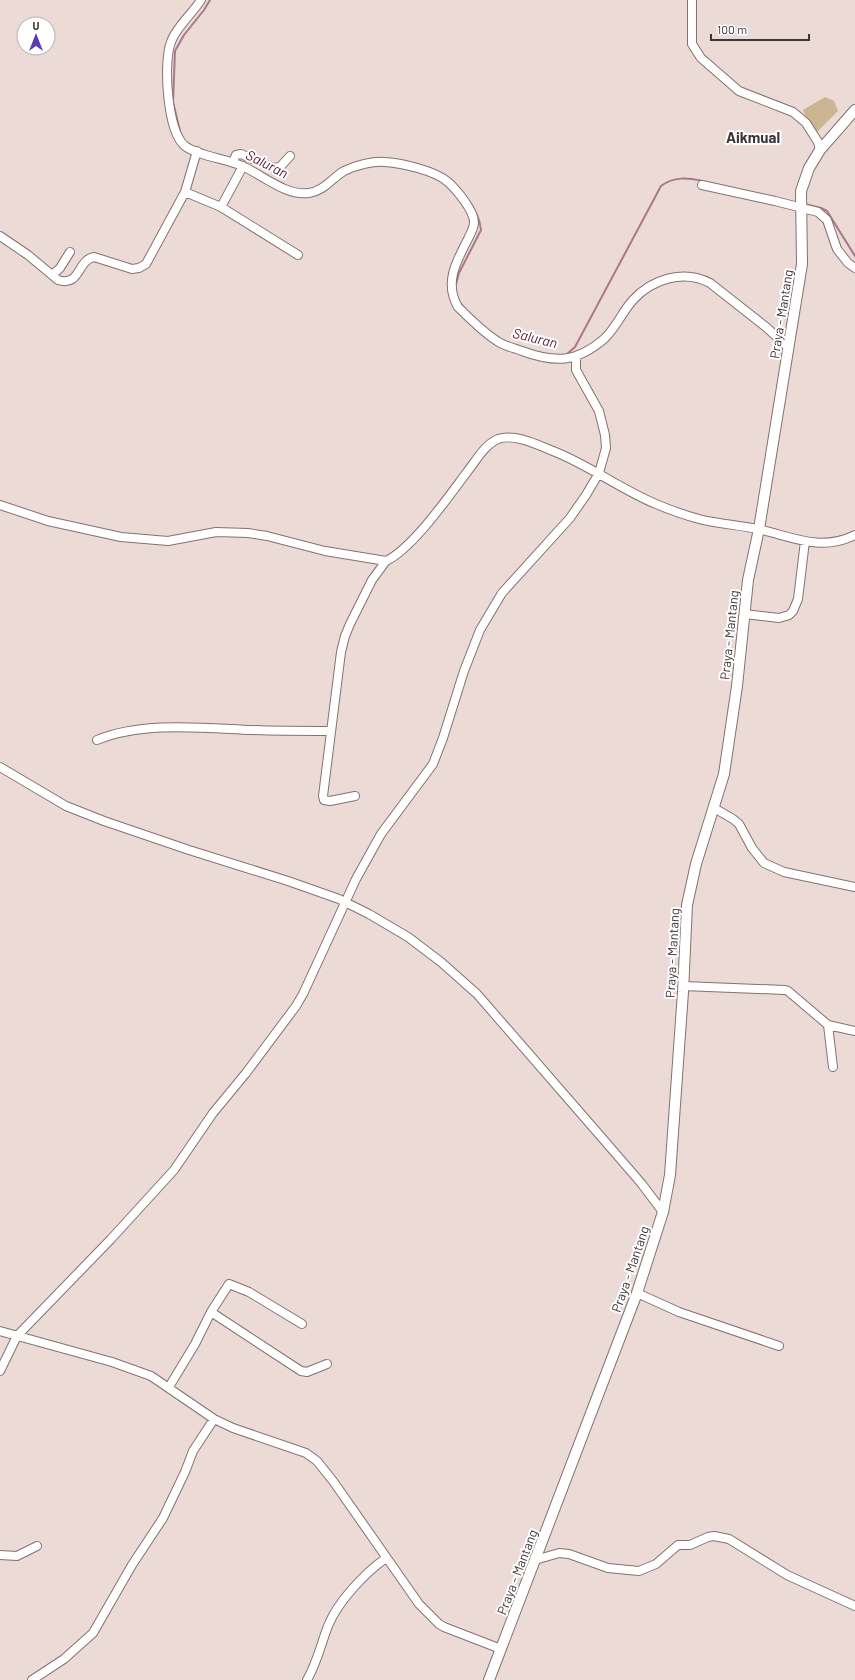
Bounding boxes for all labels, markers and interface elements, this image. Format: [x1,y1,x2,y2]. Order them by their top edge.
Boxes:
north arrow [16,16,56,56]
scale bar [711,16,809,42]
text: U [33,19,40,32]
text: 100 m [717,22,747,36]
district label: Aikmual [726,128,780,146]
water label: Saluran [243,146,291,181]
street label: Praya - Mantang [766,268,796,360]
water label: Saluran [511,324,559,351]
street label: Praya - Mantang [716,589,742,681]
street label: Praya - Mantang [662,908,682,998]
street label: Praya - Mantang [608,1224,652,1314]
street label: Praya - Mantang [493,1527,541,1617]

